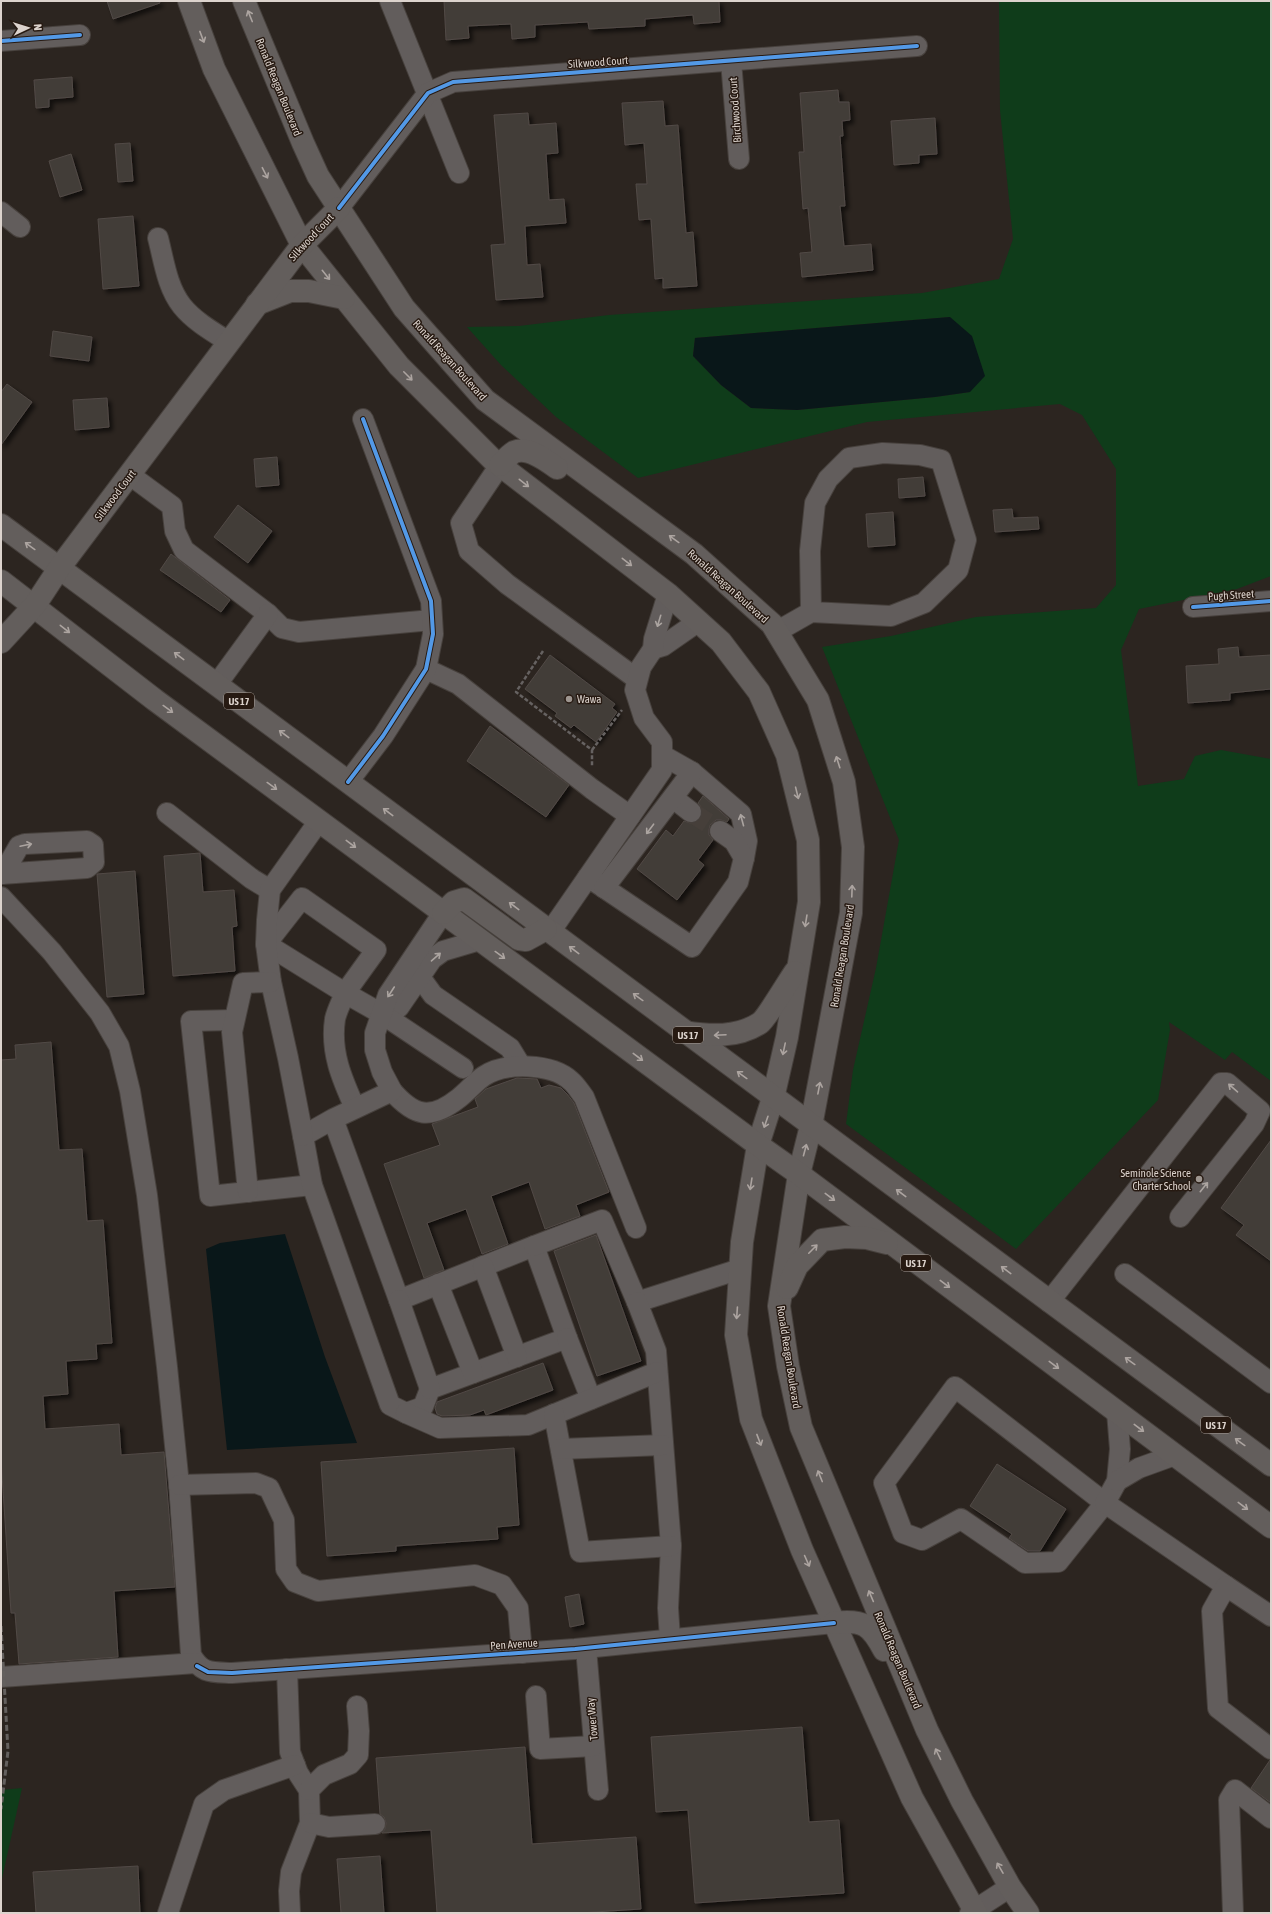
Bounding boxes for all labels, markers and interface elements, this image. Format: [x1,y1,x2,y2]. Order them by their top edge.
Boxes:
north arrow [8,8,48,48]
one-way arrow [246,11,254,23]
text: N [32,24,44,31]
one-way arrow [199,31,207,43]
street label: Ronald Reagan Boulevard [254,36,304,138]
street label: Silkwood Court [568,54,628,70]
street label: Birchwood Court [727,77,743,143]
one-way arrow [262,167,269,179]
street label: Silkwood Court [286,211,336,263]
one-way arrow [321,270,330,281]
street label: Ronald Reagan Boulevard [411,317,489,403]
one-way arrow [403,371,413,381]
street label: Silkwood Court [92,467,138,523]
one-way arrow [518,479,529,487]
one-way arrow [669,535,680,543]
one-way arrow [25,542,36,550]
street label: Ronald Reagan Boulevard [685,547,771,625]
one-way arrow [621,558,632,567]
street label: Pugh Street [1207,587,1255,603]
one-way arrow [655,615,662,628]
one-way arrow [60,625,71,633]
one-way arrow [174,652,185,661]
road number: US 17 [224,693,254,709]
place label: Wawa [577,693,601,705]
marker: Wawa [564,694,574,704]
one-way arrow [162,705,173,713]
one-way arrow [278,730,289,738]
one-way arrow [834,756,841,769]
one-way arrow [267,782,278,790]
one-way arrow [793,786,801,799]
one-way arrow [382,808,393,816]
one-way arrow [738,814,745,827]
one-way arrow [645,824,654,835]
one-way arrow [19,840,32,848]
one-way arrow [345,840,356,848]
one-way arrow [848,885,855,898]
one-way arrow [509,902,520,910]
street label: Ronald Reagan Boulevard [828,904,856,1008]
one-way arrow [802,914,810,927]
one-way arrow [569,946,580,955]
one-way arrow [495,951,506,959]
one-way arrow [430,953,441,962]
one-way arrow [386,986,394,998]
one-way arrow [632,993,643,1002]
road number: US 17 [673,1027,703,1043]
one-way arrow [714,1032,727,1039]
one-way arrow [780,1042,788,1055]
one-way arrow [632,1052,643,1061]
one-way arrow [737,1071,748,1079]
one-way arrow [815,1081,823,1094]
one-way arrow [1228,1083,1238,1092]
one-way arrow [761,1115,769,1127]
one-way arrow [802,1144,809,1157]
place label: Seminole Science Charter School [1121,1167,1191,1192]
marker: Seminole Science Charter School [1194,1174,1204,1184]
one-way arrow [747,1177,755,1190]
one-way arrow [1200,1182,1209,1192]
one-way arrow [896,1189,907,1197]
one-way arrow [824,1193,835,1201]
one-way arrow [808,1244,818,1254]
road number: US 17 [901,1255,931,1271]
one-way arrow [1001,1266,1012,1274]
one-way arrow [939,1280,950,1288]
street label: Ronald Reagan Boulevard [775,1305,803,1409]
one-way arrow [734,1306,741,1319]
one-way arrow [1125,1357,1136,1365]
one-way arrow [1049,1361,1060,1370]
road number: US 17 [1201,1417,1231,1433]
one-way arrow [1133,1424,1144,1432]
one-way arrow [756,1433,764,1445]
one-way arrow [1234,1438,1245,1446]
one-way arrow [816,1470,824,1482]
one-way arrow [1237,1502,1248,1510]
one-way arrow [804,1554,811,1566]
one-way arrow [866,1590,874,1602]
street label: Ronald Reagan Boulevard [872,1610,924,1710]
street label: Pen Avenue [490,1636,538,1652]
street label: Tower Way [584,1697,600,1741]
one-way arrow [934,1748,942,1760]
one-way arrow [995,1862,1003,1874]

